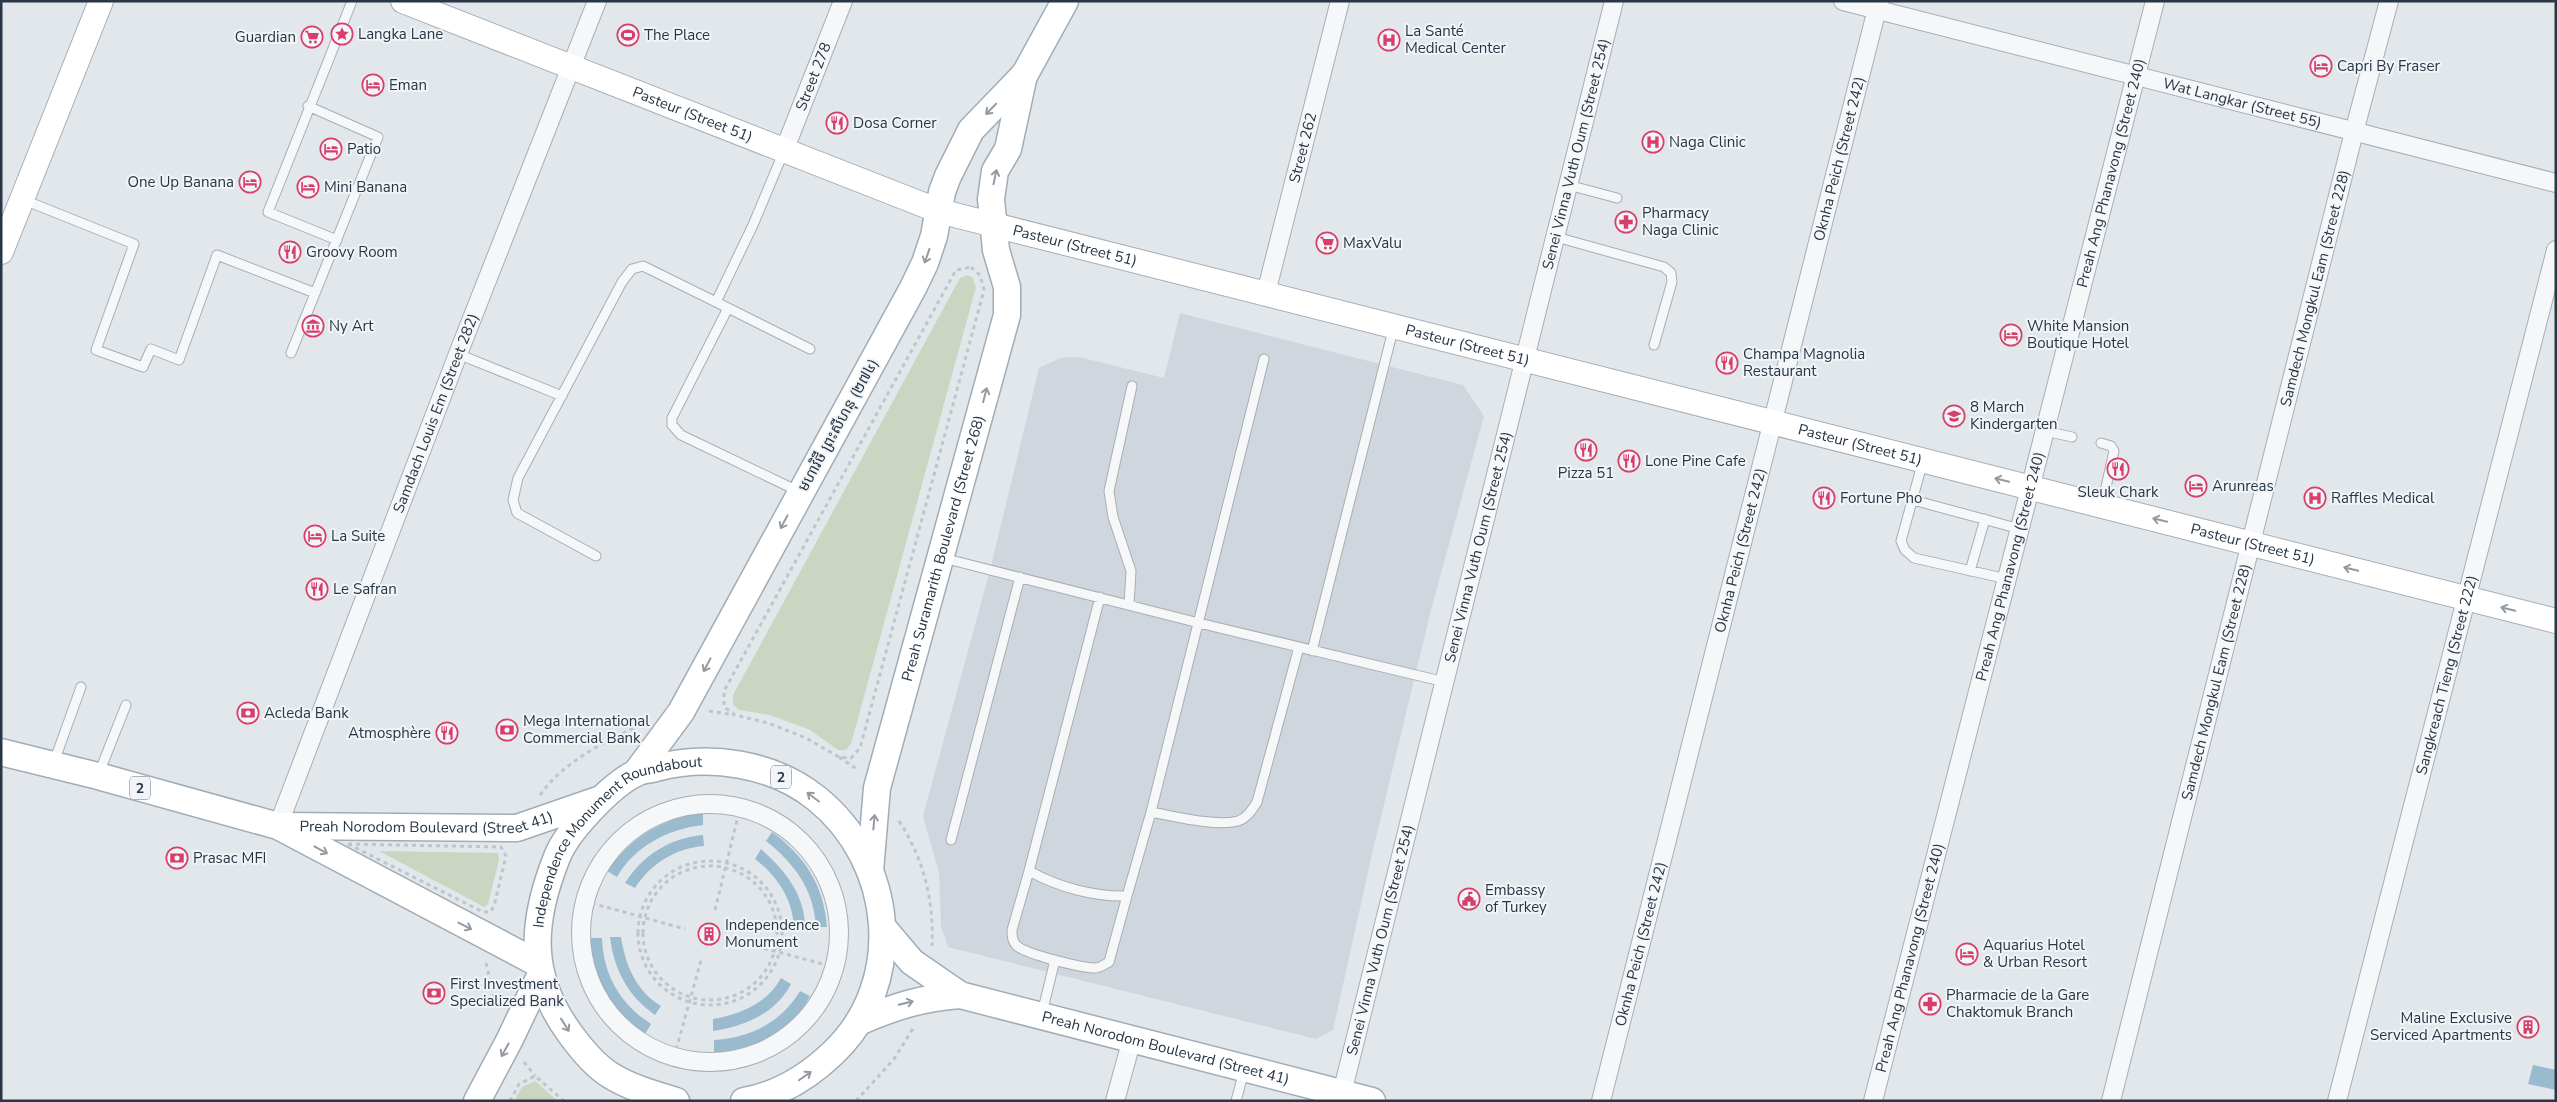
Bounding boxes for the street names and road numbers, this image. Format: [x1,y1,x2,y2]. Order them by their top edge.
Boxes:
street label: Senei Vinna Vuth Oum (Street 254) [1537,36,1614,272]
street label: Street 278 [791,39,836,114]
street label: Preah Ang Phanavong (Street 240) [2072,56,2150,290]
street label: Wat Langkar (Street 55) [2161,73,2324,133]
street label: Oknha Peich (Street 242) [1809,74,1870,243]
street label: Pasteur (Street 51) [630,82,756,147]
street label: Street 262 [1284,110,1321,185]
street label: Samdech Mongkul Eam (Street 228) [2276,168,2354,409]
street label: Pasteur (Street 51) [1011,220,1139,271]
street label: Samdach Louis Em (Street 282) [388,310,483,516]
street label: Pasteur (Street 51) [1403,320,1532,370]
street label: មហាវិថី ព្រះសីហនុ (២៧៤) [793,355,883,495]
street label: Preah Suramarith Boulevard (Street 268) [897,413,989,684]
street label: Pasteur (Street 51) [1796,419,1924,470]
street label: Senei Vinna Vuth Oum (Street 254) [1440,429,1516,665]
street label: Preah Ang Phanavong (Street 240) [1971,449,2049,683]
street label: Oknha Peich (Street 242) [1710,466,1771,635]
street label: Pasteur (Street 51) [2189,519,2317,569]
street label: Samdech Mongkul Eam (Street 228) [2177,561,2255,803]
street label: Sangkreach Tieng (Street 222) [2411,573,2482,777]
street label: Independence Monument Roundabout [528,752,703,929]
road number: 2 [771,766,791,789]
road number: 2 [130,776,150,800]
street label: Preah Norodom Boulevard (Street 41) [299,806,556,838]
street label: Senei Vinna Vuth Oum (Street 254) [1342,822,1419,1058]
street label: Preah Ang Phanavong (Street 240) [1871,841,1949,1074]
street label: Oknha Peich (Street 242) [1610,859,1671,1028]
street label: Preah Norodom Boulevard (Street 41) [1040,1007,1292,1089]

